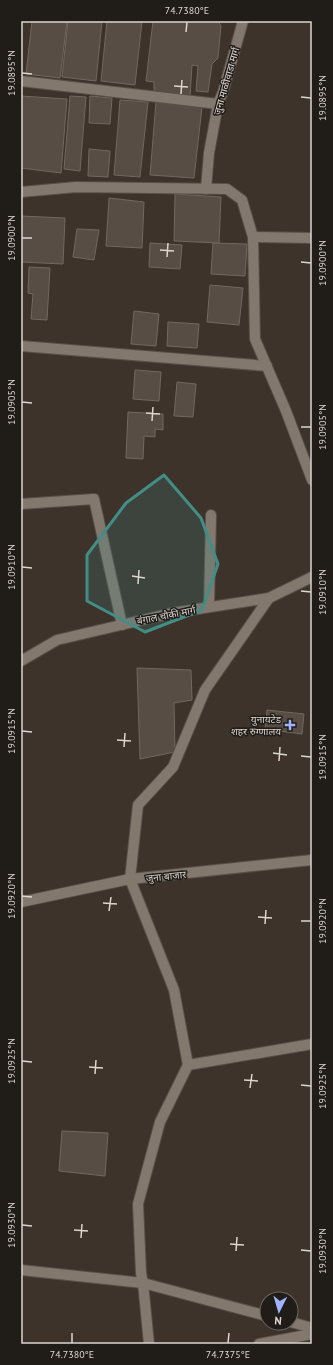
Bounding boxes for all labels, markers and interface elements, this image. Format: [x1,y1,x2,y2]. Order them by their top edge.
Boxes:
text: 74.7380°E [165,4,209,17]
street label: जुना माळीवाडा मार्ग [211,45,243,117]
text: 19.0895°N [5,50,18,96]
text: 19.0895°N [316,75,329,121]
text: 19.0900°N [5,215,18,261]
text: 19.0900°N [316,240,329,286]
text: 19.0905°N [5,379,18,425]
text: 19.0905°N [316,404,329,450]
text: 19.0910°N [5,544,18,590]
text: 19.0910°N [316,569,329,615]
street label: बंगाल चौकी मार्ग [136,603,197,628]
text: 19.0915°N [5,708,18,754]
place label: युनायटेड शहर रुग्णालय [231,713,282,738]
marker: युनायटेड शहर रुग्णालय [284,719,296,731]
text: 19.0915°N [316,734,329,780]
street label: जुना बाजार [145,868,188,885]
text: 19.0920°N [5,873,18,919]
text: 19.0920°N [316,898,329,944]
text: 19.0925°N [5,1038,18,1084]
text: 19.0925°N [316,1063,329,1109]
text: 19.0930°N [5,1202,18,1248]
text: 19.0930°N [316,1228,329,1274]
north arrow [259,1291,299,1331]
text: N [274,1314,282,1328]
text: 74.7380°E [50,1348,94,1361]
text: 74.7375°E [206,1348,250,1361]

